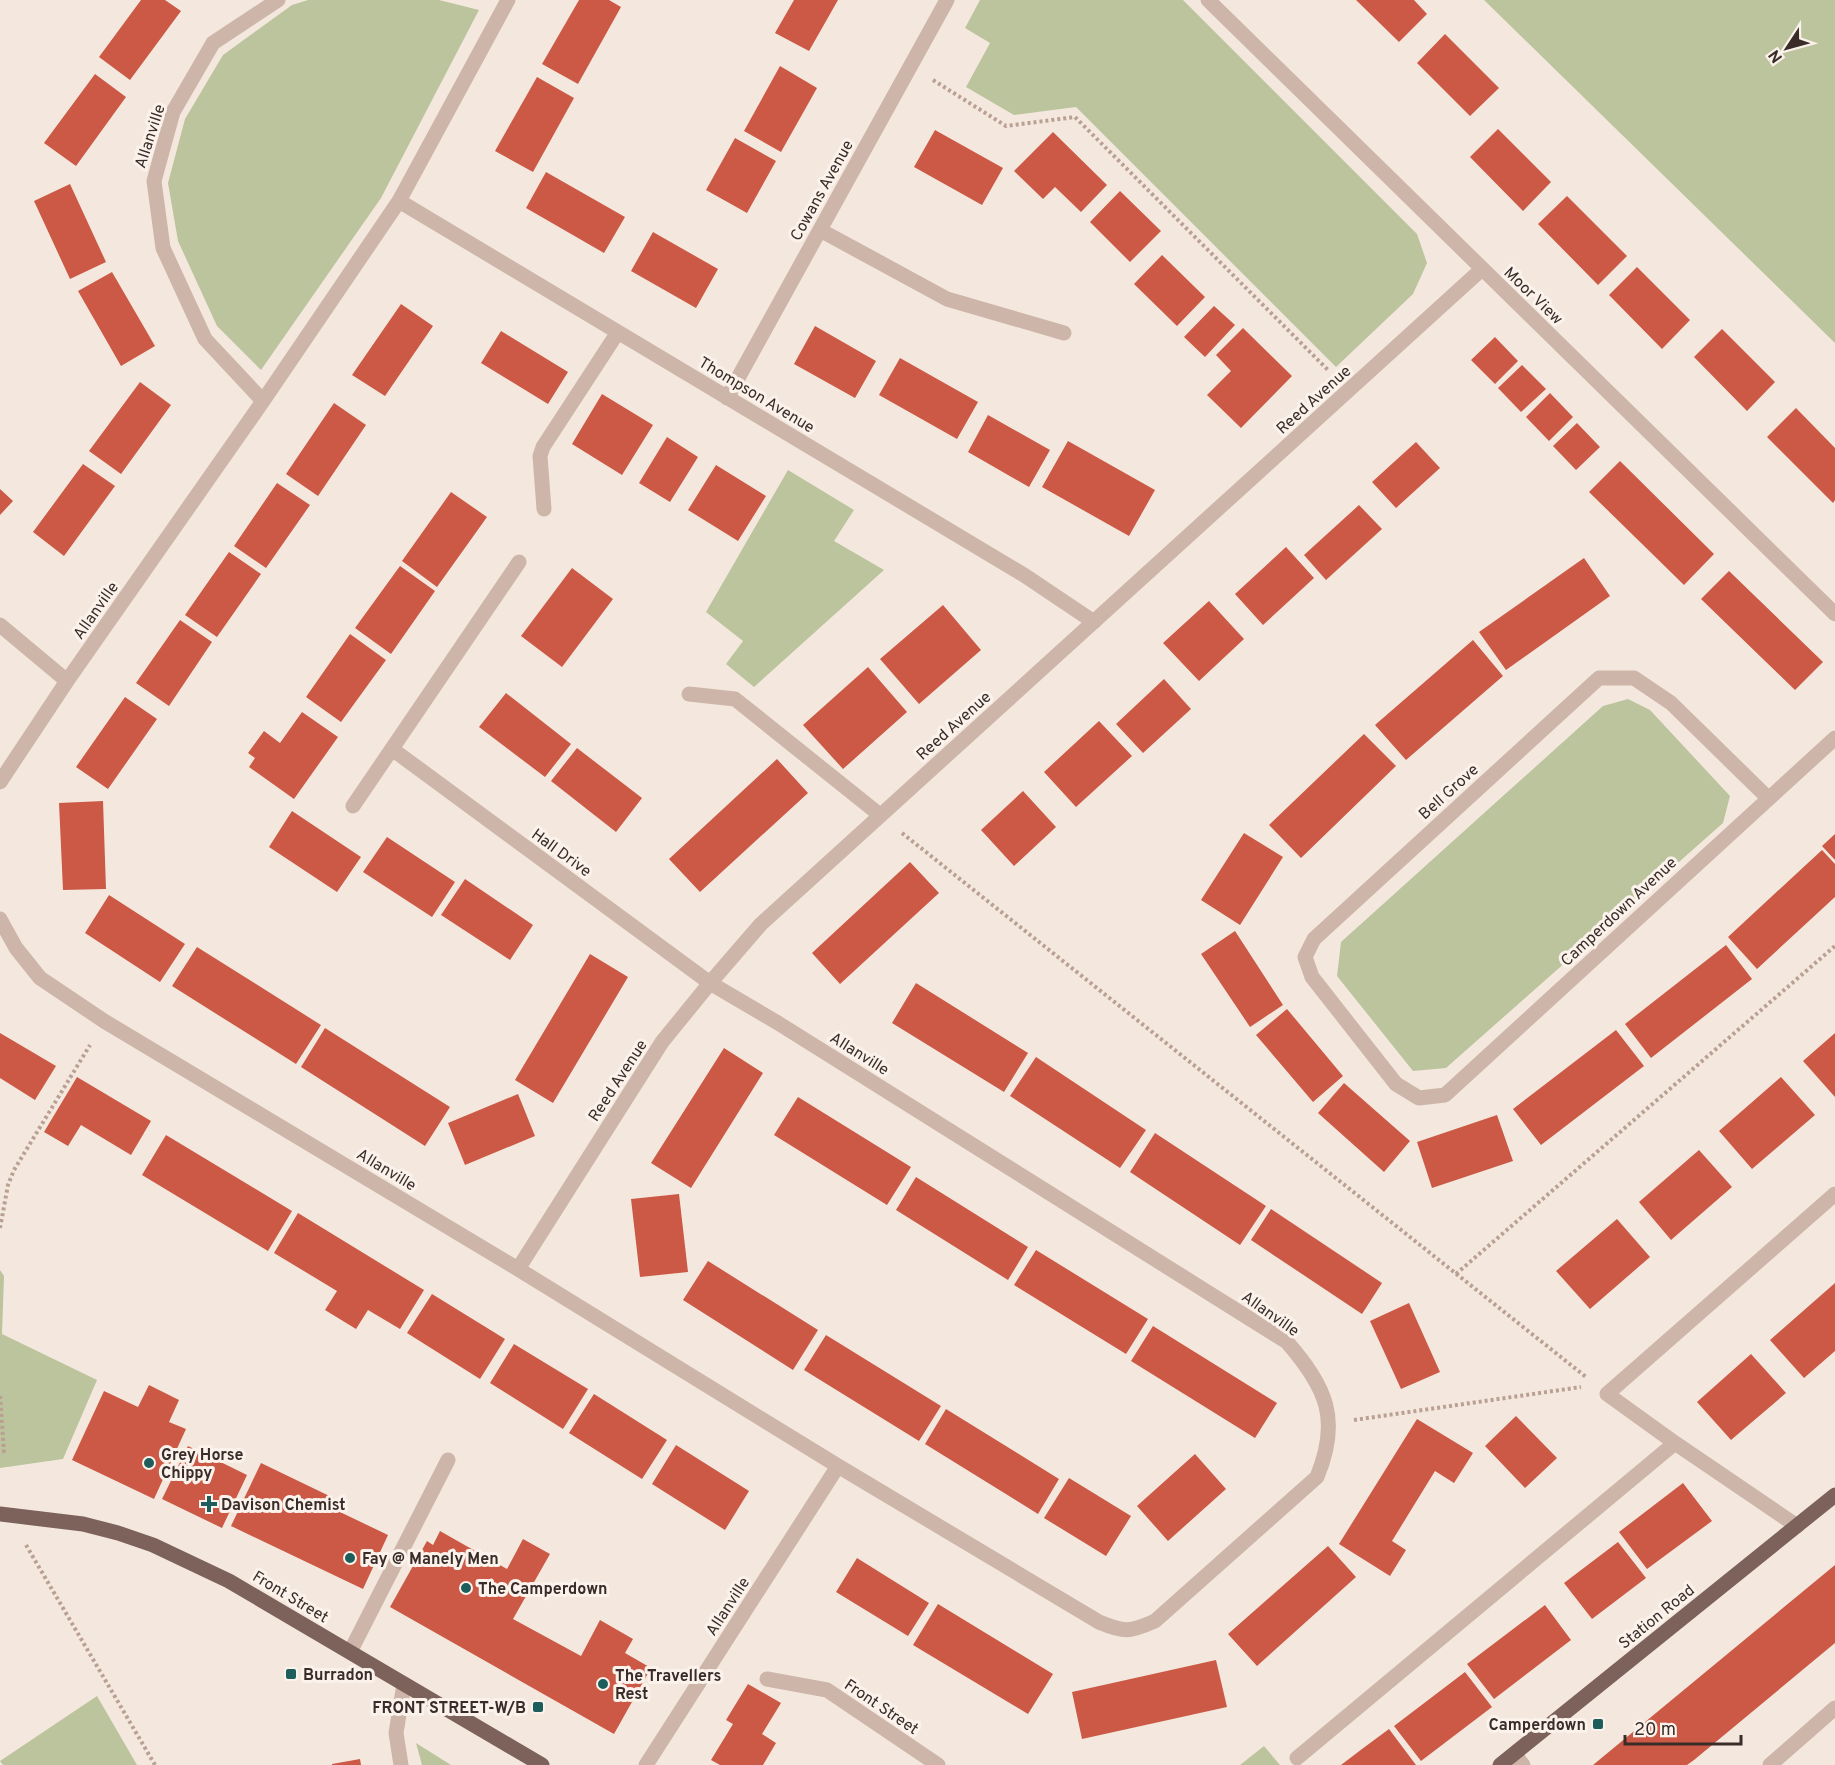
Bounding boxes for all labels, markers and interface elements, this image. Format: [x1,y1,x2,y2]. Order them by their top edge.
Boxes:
north arrow [1757,18,1817,78]
text: N [1765,45,1788,66]
street label: Allanville [131,102,171,171]
street label: Cowans Avenue [787,137,859,245]
street label: Moor View [1499,263,1566,330]
street label: Thompson Avenue [694,353,818,438]
street label: Reed Avenue [1273,362,1356,439]
street label: Allanville [69,578,124,644]
street label: Reed Avenue [913,688,996,765]
street label: Bell Grove [1415,760,1483,825]
street label: Hall Drive [527,825,595,882]
street label: Camperdown Avenue [1557,854,1682,971]
street label: Allanville [826,1029,892,1081]
street label: Reed Avenue [585,1036,653,1126]
street label: Allanville [352,1145,419,1196]
street label: Allanville [1237,1287,1303,1342]
place label: Grey Horse Chippy [161,1446,244,1484]
marker: Grey Horse Chippy [142,1456,156,1470]
place label: Davison Chemist [221,1496,346,1516]
marker: Davison Chemist [202,1497,216,1511]
place label: Fay @ Manely Men [362,1550,499,1570]
marker: Fay @ Manely Men [343,1551,357,1565]
street label: Front Street [248,1567,332,1628]
street label: Allanville [702,1574,755,1640]
place label: The Camperdown [478,1580,608,1600]
marker: The Camperdown [459,1581,473,1595]
street label: Station Road [1615,1581,1699,1654]
place label: Burradon [303,1666,373,1686]
marker: Burradon [284,1667,298,1681]
place label: The Travellers Rest [615,1667,721,1705]
street label: Front Street [840,1676,922,1740]
marker: The Travellers Rest [596,1677,610,1691]
place label: FRONT STREET-W/B [372,1699,526,1719]
marker: FRONT STREET-W/B [531,1700,545,1714]
scale bar [1625,1708,1740,1746]
place label: Camperdown [1489,1716,1586,1736]
marker: Camperdown [1591,1717,1605,1731]
text: 20 m [1634,1719,1676,1742]

